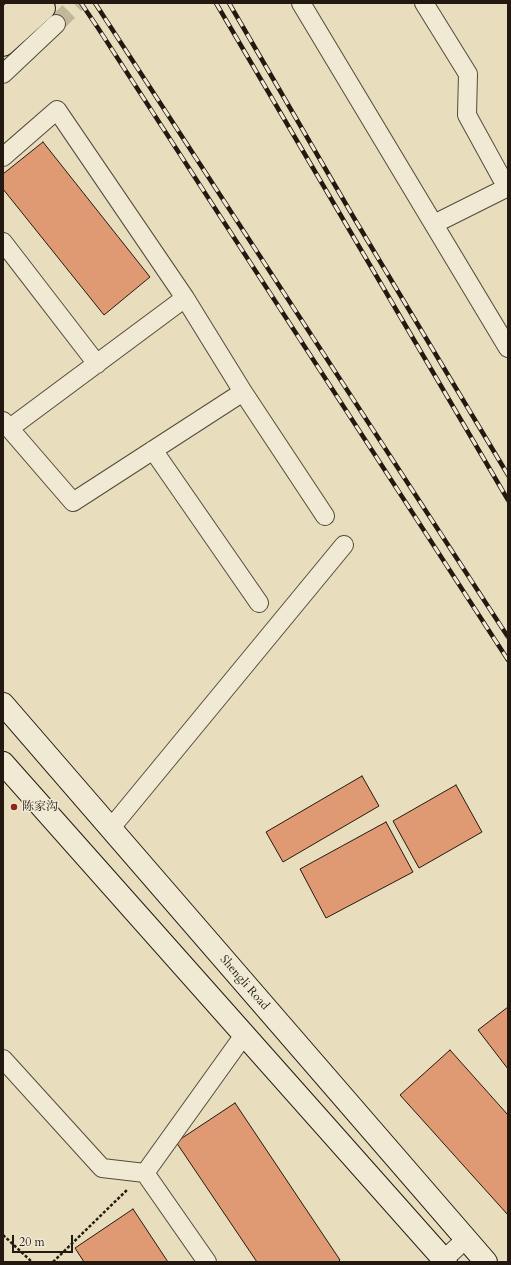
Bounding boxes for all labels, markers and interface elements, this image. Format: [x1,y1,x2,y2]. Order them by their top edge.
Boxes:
place label: 陈家沟 [22,800,58,814]
marker: 陈家沟 [9,802,19,812]
street label: Shengli Road [216,953,272,1013]
scale bar [14,1227,75,1253]
text: 20 m [19,1234,45,1250]

